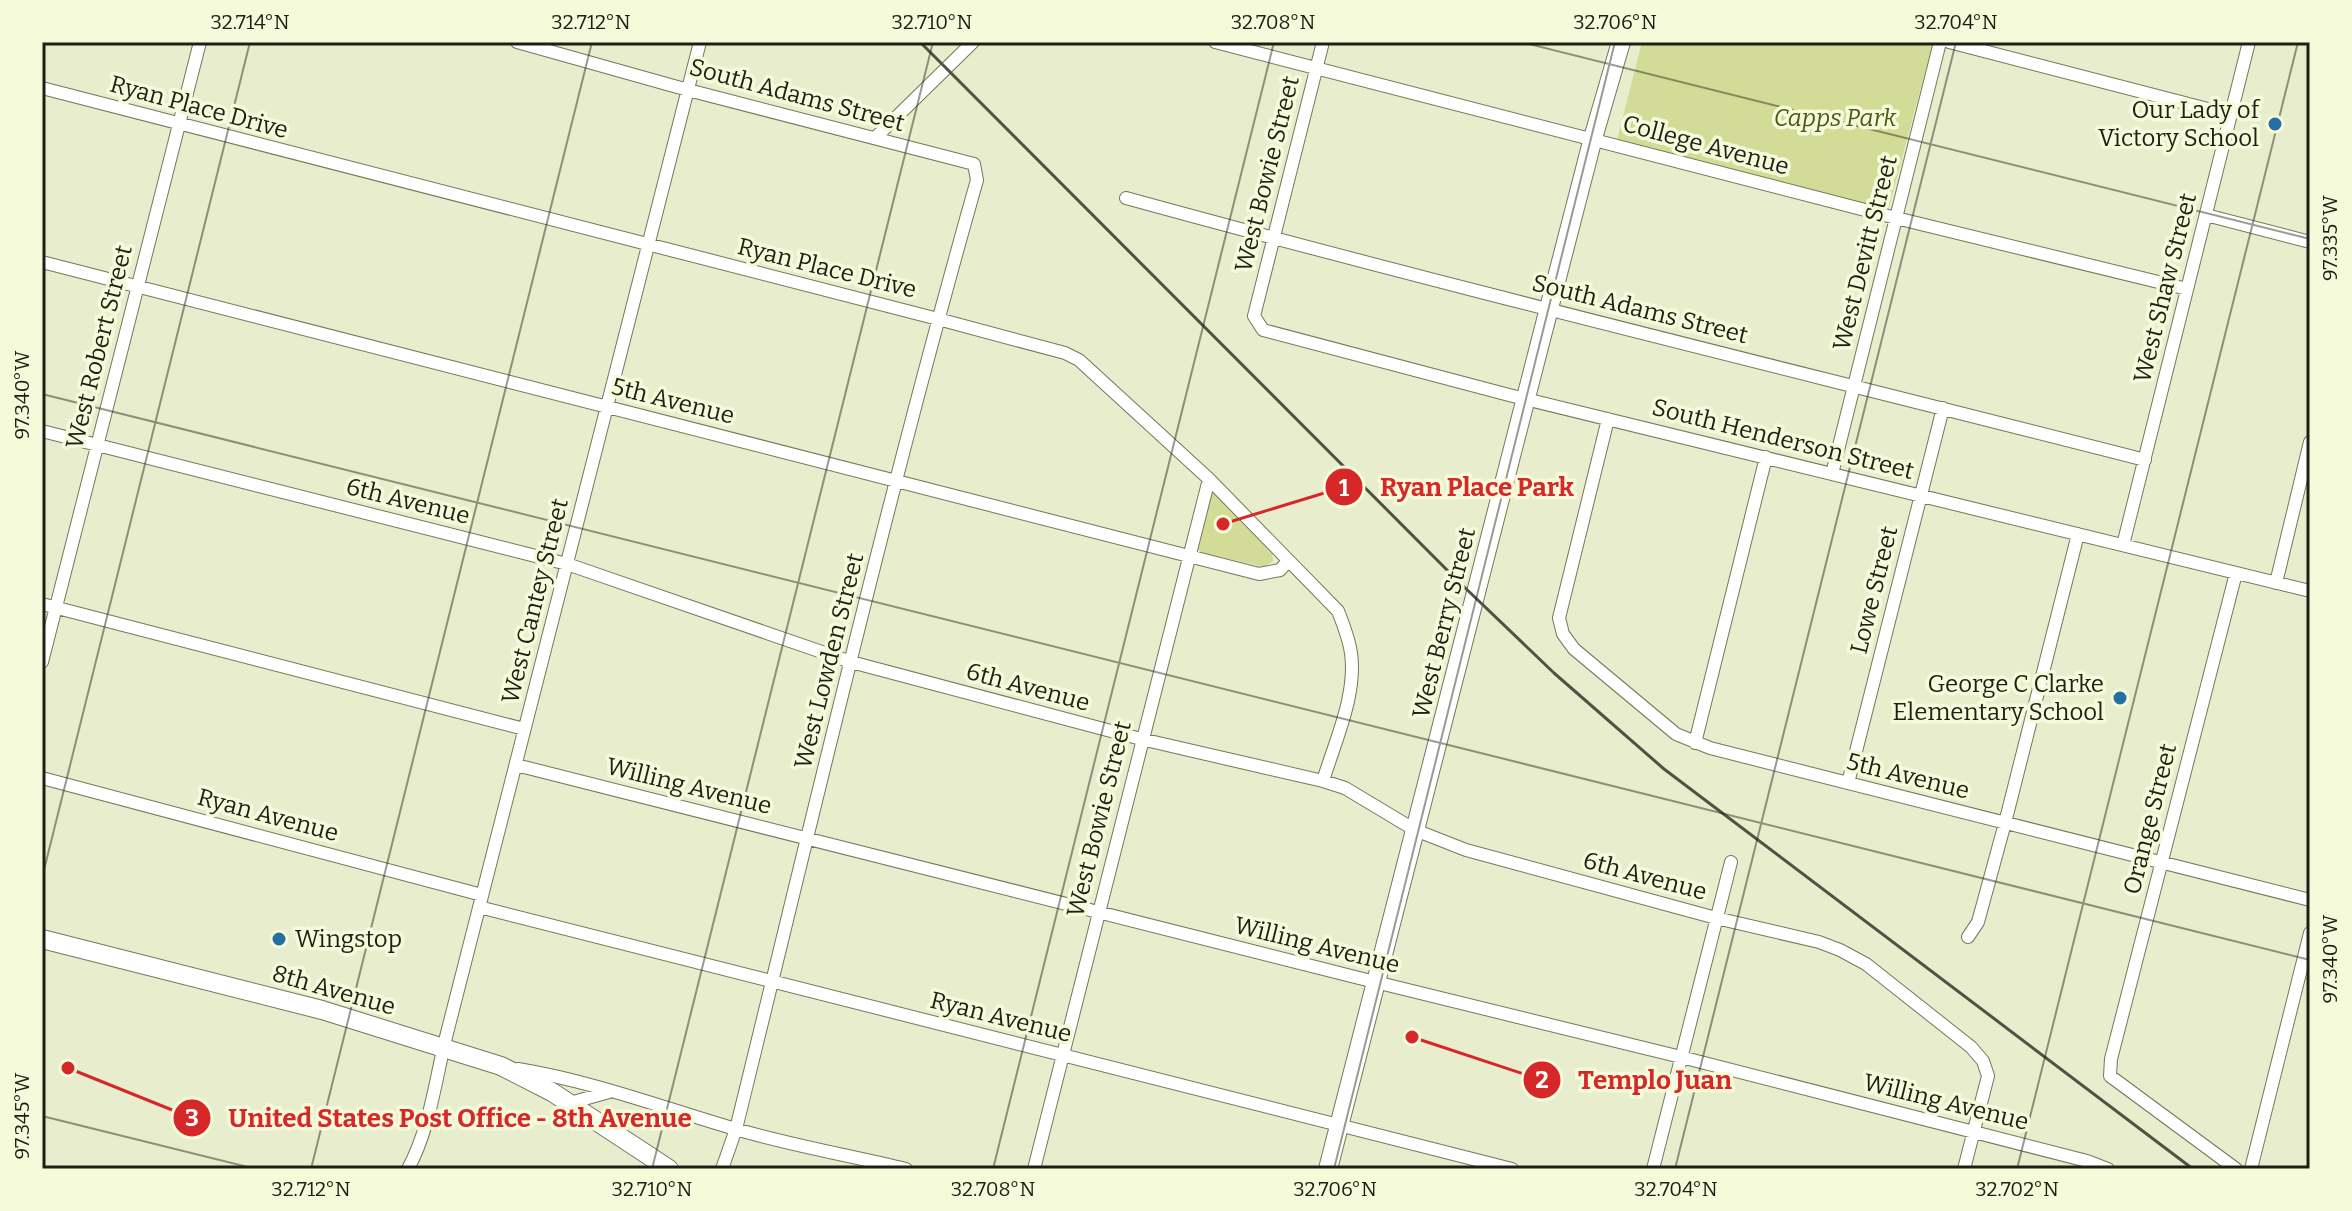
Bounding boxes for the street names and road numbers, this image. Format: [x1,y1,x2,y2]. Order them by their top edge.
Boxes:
street label: South Adams Street [686,53,908,137]
street label: Ryan Place Drive [107,70,291,144]
street label: West Bowie Street [1229,73,1305,275]
street label: College Avenue [1620,109,1792,181]
street label: West Devitt Street [1827,152,1903,354]
street label: West Shaw Street [2128,190,2202,386]
street label: Ryan Place Drive [735,232,919,304]
street label: West Robert Street [60,242,138,452]
street label: South Adams Street [1529,269,1751,349]
street label: 5th Avenue [609,372,737,430]
street label: South Henderson Street [1649,393,1917,485]
street label: 6th Avenue [343,472,473,530]
street label: West Cantey Street [496,495,574,706]
street label: Lowe Street [1845,523,1903,657]
street label: West Berry Street [1407,524,1481,721]
street label: West Lowden Street [789,550,869,772]
street label: 6th Avenue [963,657,1093,717]
street label: West Bowie Street [1061,718,1137,920]
street label: Orange Street [2118,740,2182,897]
street label: 5th Avenue [1844,747,1972,805]
street label: Willing Avenue [603,752,775,820]
street label: Ryan Avenue [194,783,342,847]
street label: 6th Avenue [1580,846,1710,906]
street label: Willing Avenue [1231,911,1403,979]
street label: 8th Avenue [269,959,399,1021]
street label: Ryan Avenue [927,986,1075,1048]
street label: Willing Avenue [1860,1068,2032,1136]

